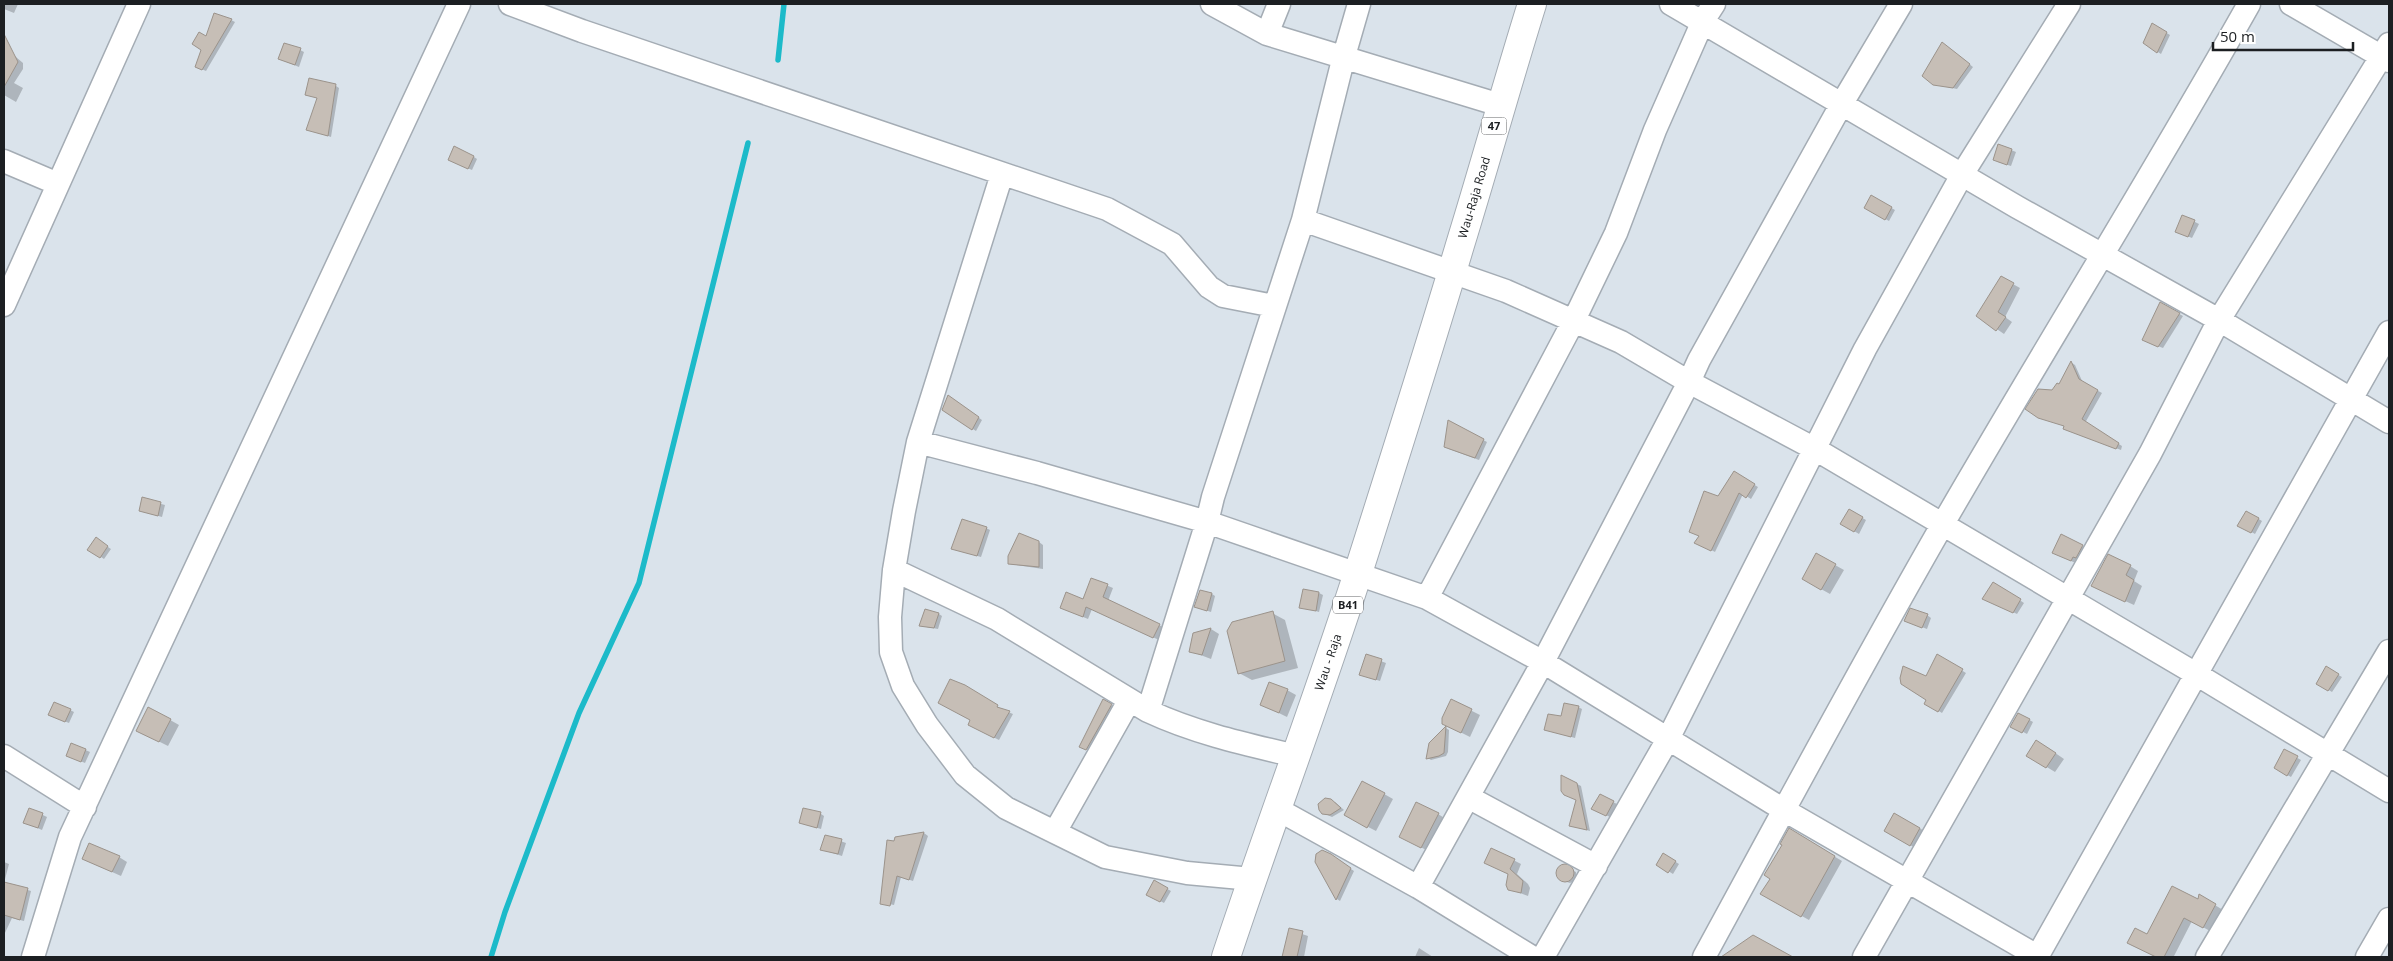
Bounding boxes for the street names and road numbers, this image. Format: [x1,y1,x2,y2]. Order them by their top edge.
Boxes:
road number: 47 [1482,118,1506,134]
street label: Wau-Raja Road [1454,154,1494,240]
road number: B41 [1333,596,1363,614]
street label: Wau - Raja [1310,631,1345,693]

